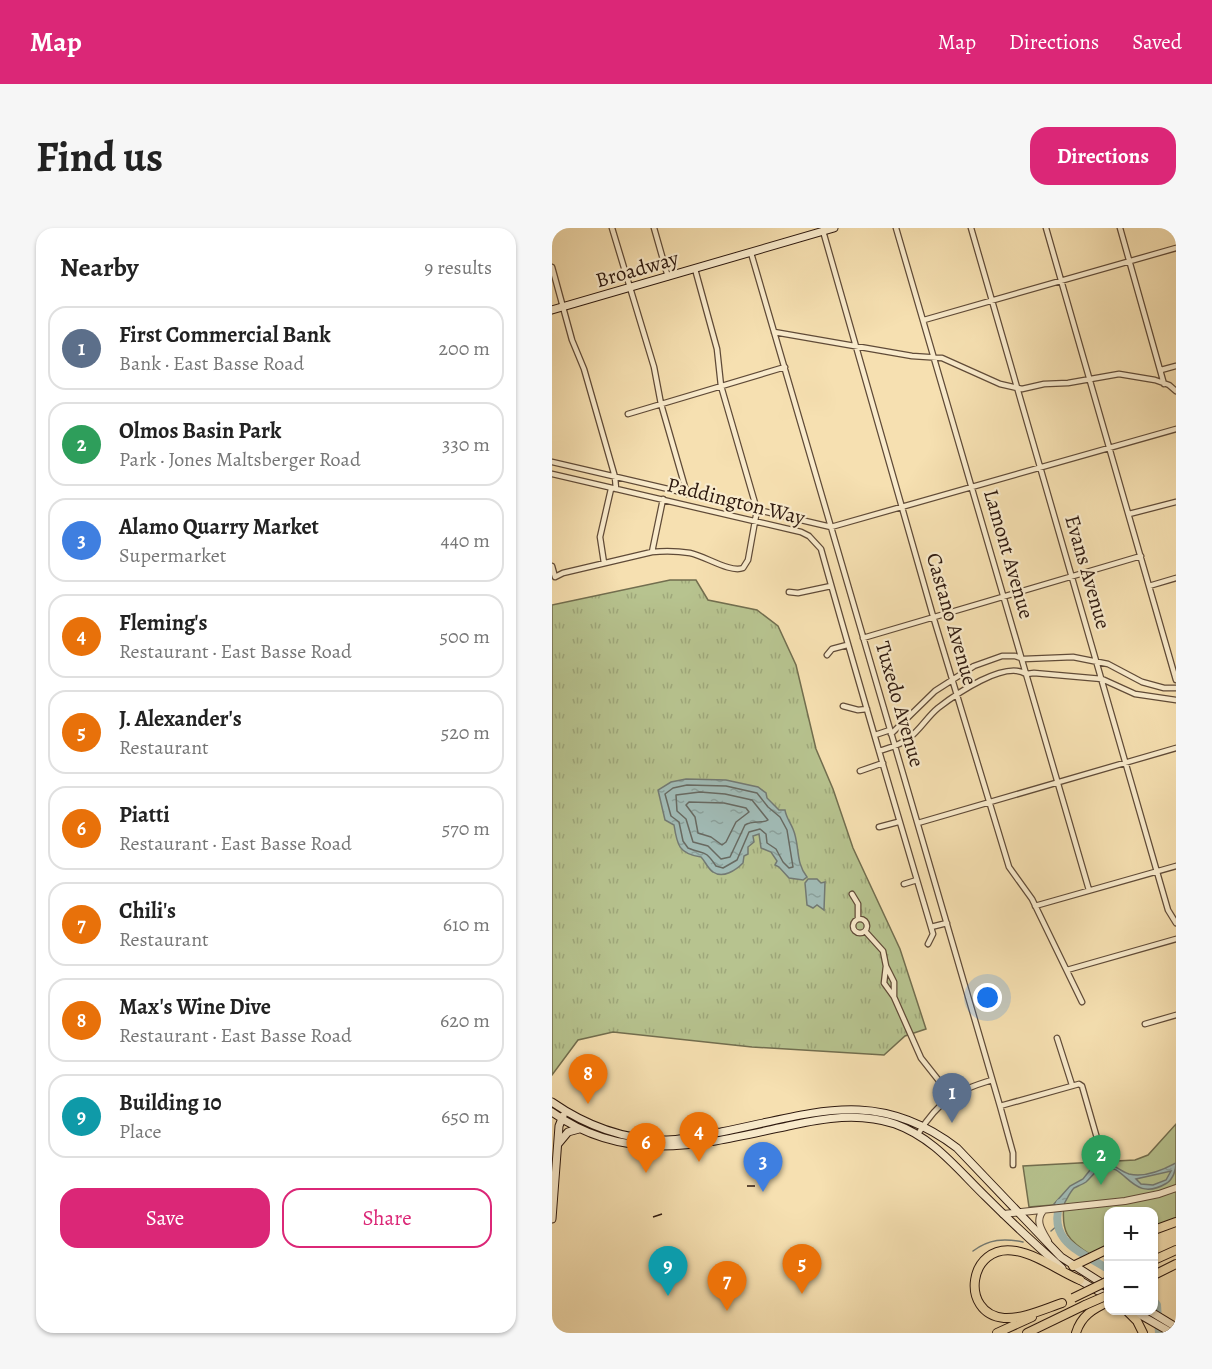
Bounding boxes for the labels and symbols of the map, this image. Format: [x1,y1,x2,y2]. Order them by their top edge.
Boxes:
street label: Broadway [592,244,682,294]
street label: Paddington Way [664,470,808,532]
street label: Lamont Avenue [977,486,1041,622]
street label: Evans Avenue [1058,512,1118,632]
street label: Castano Avenue [920,549,984,689]
street label: Tuxedo Avenue [869,638,931,770]
your location [973,983,1002,1012]
pin: 8 [568,1054,608,1104]
pin: 1 [932,1074,972,1123]
pin: 4 [680,1112,718,1162]
pin: 6 [626,1124,665,1173]
pin: 2 [1082,1136,1120,1185]
pin: 3 [744,1142,782,1192]
pin: 5 [782,1244,822,1294]
pin: 9 [648,1246,688,1296]
pin: 7 [708,1262,747,1311]

